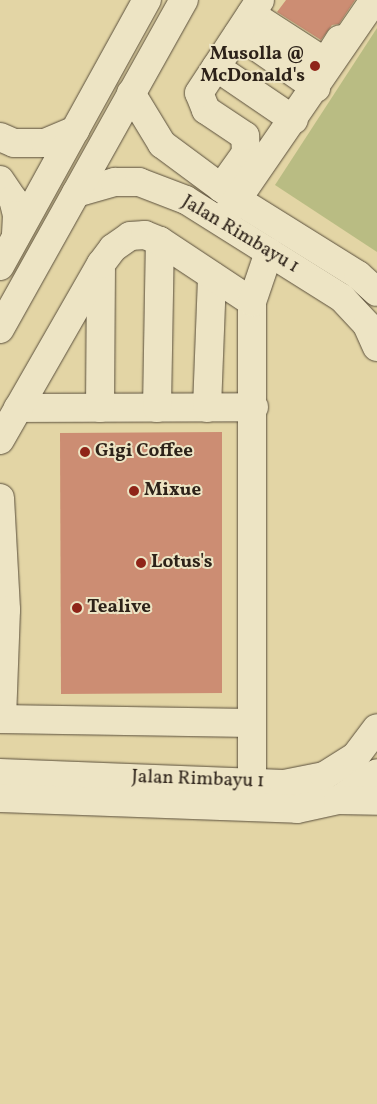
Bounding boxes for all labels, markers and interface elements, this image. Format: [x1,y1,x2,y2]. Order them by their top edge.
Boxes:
place label: Musolla @ McDonald's [200,44,305,88]
marker: Musolla @ McDonald's [309,60,321,72]
street label: Jalan Rimbayu 1 [177,191,303,279]
place label: Gigi Coffee [95,441,193,463]
marker: Gigi Coffee [79,446,91,458]
place label: Mixue [144,480,201,502]
marker: Mixue [128,485,140,497]
place label: Lotus's [151,552,212,574]
marker: Lotus's [135,557,147,569]
place label: Tealive [87,597,151,619]
marker: Tealive [71,602,83,614]
street label: Jalan Rimbayu 1 [131,766,265,794]

